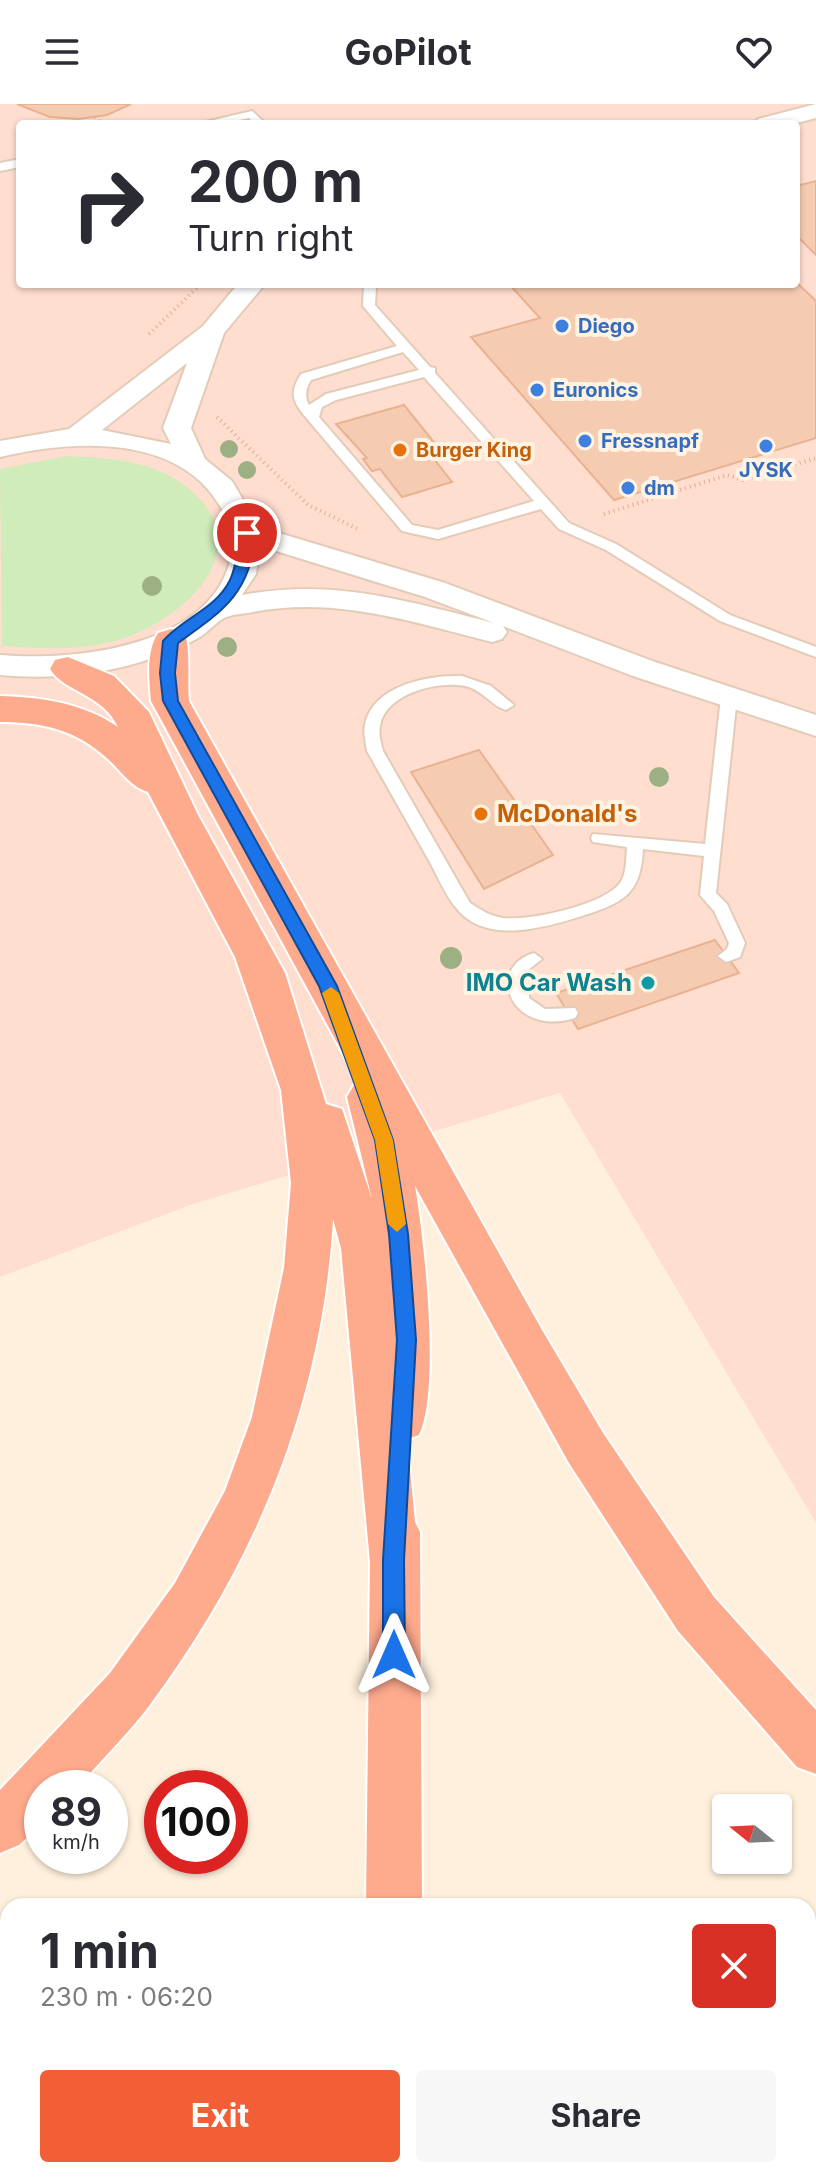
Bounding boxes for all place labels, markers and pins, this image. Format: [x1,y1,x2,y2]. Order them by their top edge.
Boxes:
place label: Diego [578,314,635,338]
marker: Diego [553,317,571,335]
place label: Euronics [553,378,638,402]
marker: Euronics [528,381,546,399]
place label: Fressnapf [601,429,699,453]
marker: Fressnapf [576,432,594,450]
marker: JYSK [757,437,775,455]
place label: Burger King [416,438,532,462]
marker: Burger King [391,441,409,459]
place label: JYSK [739,458,793,482]
place label: dm [644,476,675,500]
marker: dm [619,479,637,497]
pin [213,499,281,567]
place label: McDonald's [497,799,637,828]
marker: McDonald's [472,805,490,823]
place label: IMO Car Wash [466,968,632,997]
marker: IMO Car Wash [639,974,657,992]

